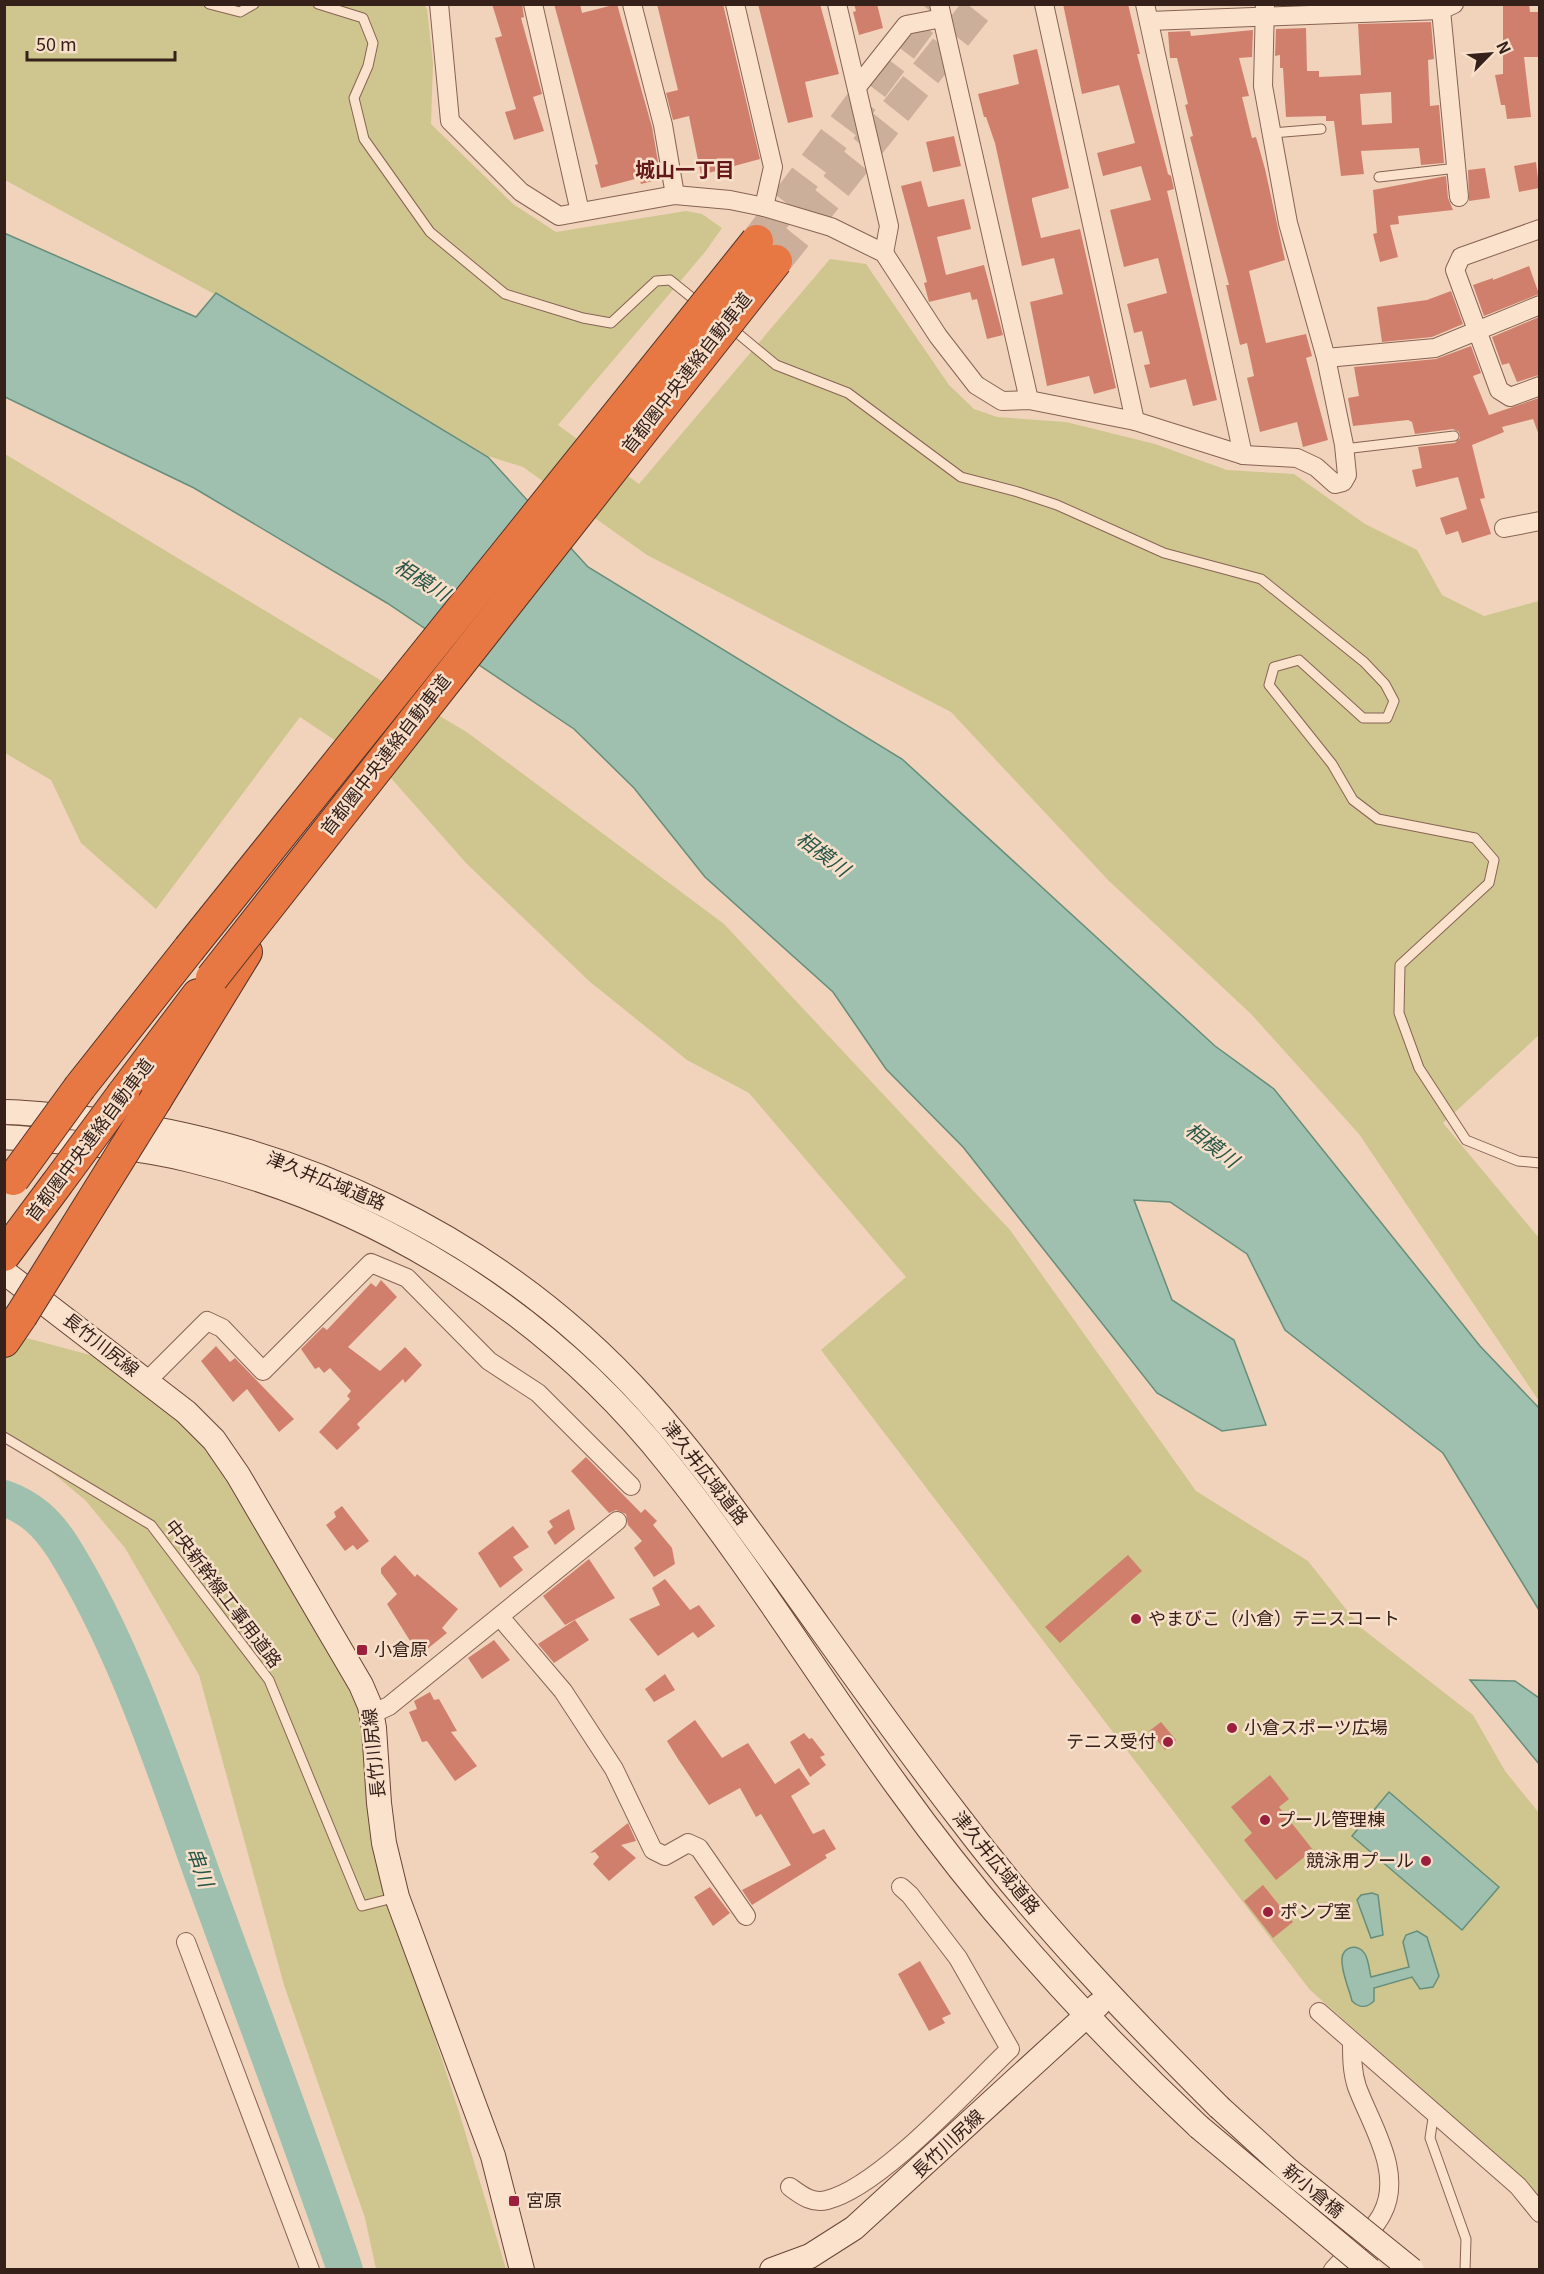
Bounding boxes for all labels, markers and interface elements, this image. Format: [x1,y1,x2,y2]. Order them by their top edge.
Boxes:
scale bar [27,24,176,62]
north arrow [1460,24,1520,84]
text: 50 m [36,30,77,56]
text: N [1491,37,1518,58]
district label: 城山一丁目 [635,154,735,183]
street label: 首都圏中央連絡自動車道 [614,286,757,458]
water label: 相模川 [390,551,458,608]
street label: 首都圏中央連絡自動車道 [313,668,456,840]
water label: 相模川 [791,823,858,884]
street label: 首都圏中央連絡自動車道 [18,1052,158,1226]
water label: 相模川 [1180,1114,1247,1175]
street label: 津久井広域道路 [263,1143,390,1215]
street label: 長竹川尻線 [59,1305,146,1381]
street label: 津久井広域道路 [658,1414,756,1529]
street label: 中央新幹線工事用道路 [160,1513,289,1672]
place label: やまびこ（小倉）テニスコート [1148,1604,1400,1630]
marker: やまびこ（小倉）テニスコート [1129,1612,1143,1626]
place label: 小倉原 [374,1635,428,1661]
marker: 小倉原 [355,1643,369,1657]
street label: 長竹川尻線 [354,1707,390,1799]
place label: 小倉スポーツ広場 [1244,1713,1388,1739]
marker: 小倉スポーツ広場 [1225,1721,1239,1735]
place label: テニス受付 [1066,1727,1156,1753]
marker: テニス受付 [1161,1735,1175,1749]
street label: 津久井広域道路 [948,1805,1047,1919]
place label: プール管理棟 [1277,1805,1385,1831]
marker: プール管理棟 [1258,1813,1272,1827]
water label: 串川 [181,1843,223,1892]
place label: 競泳用プール [1306,1846,1414,1872]
marker: 競泳用プール [1419,1854,1433,1868]
place label: ポンプ室 [1280,1897,1351,1923]
marker: ポンプ室 [1261,1905,1275,1919]
street label: 長竹川尻線 [905,2102,988,2183]
street label: 新小倉橋 [1278,2156,1350,2223]
place label: 宮原 [526,2186,562,2212]
marker: 宮原 [507,2194,521,2208]

